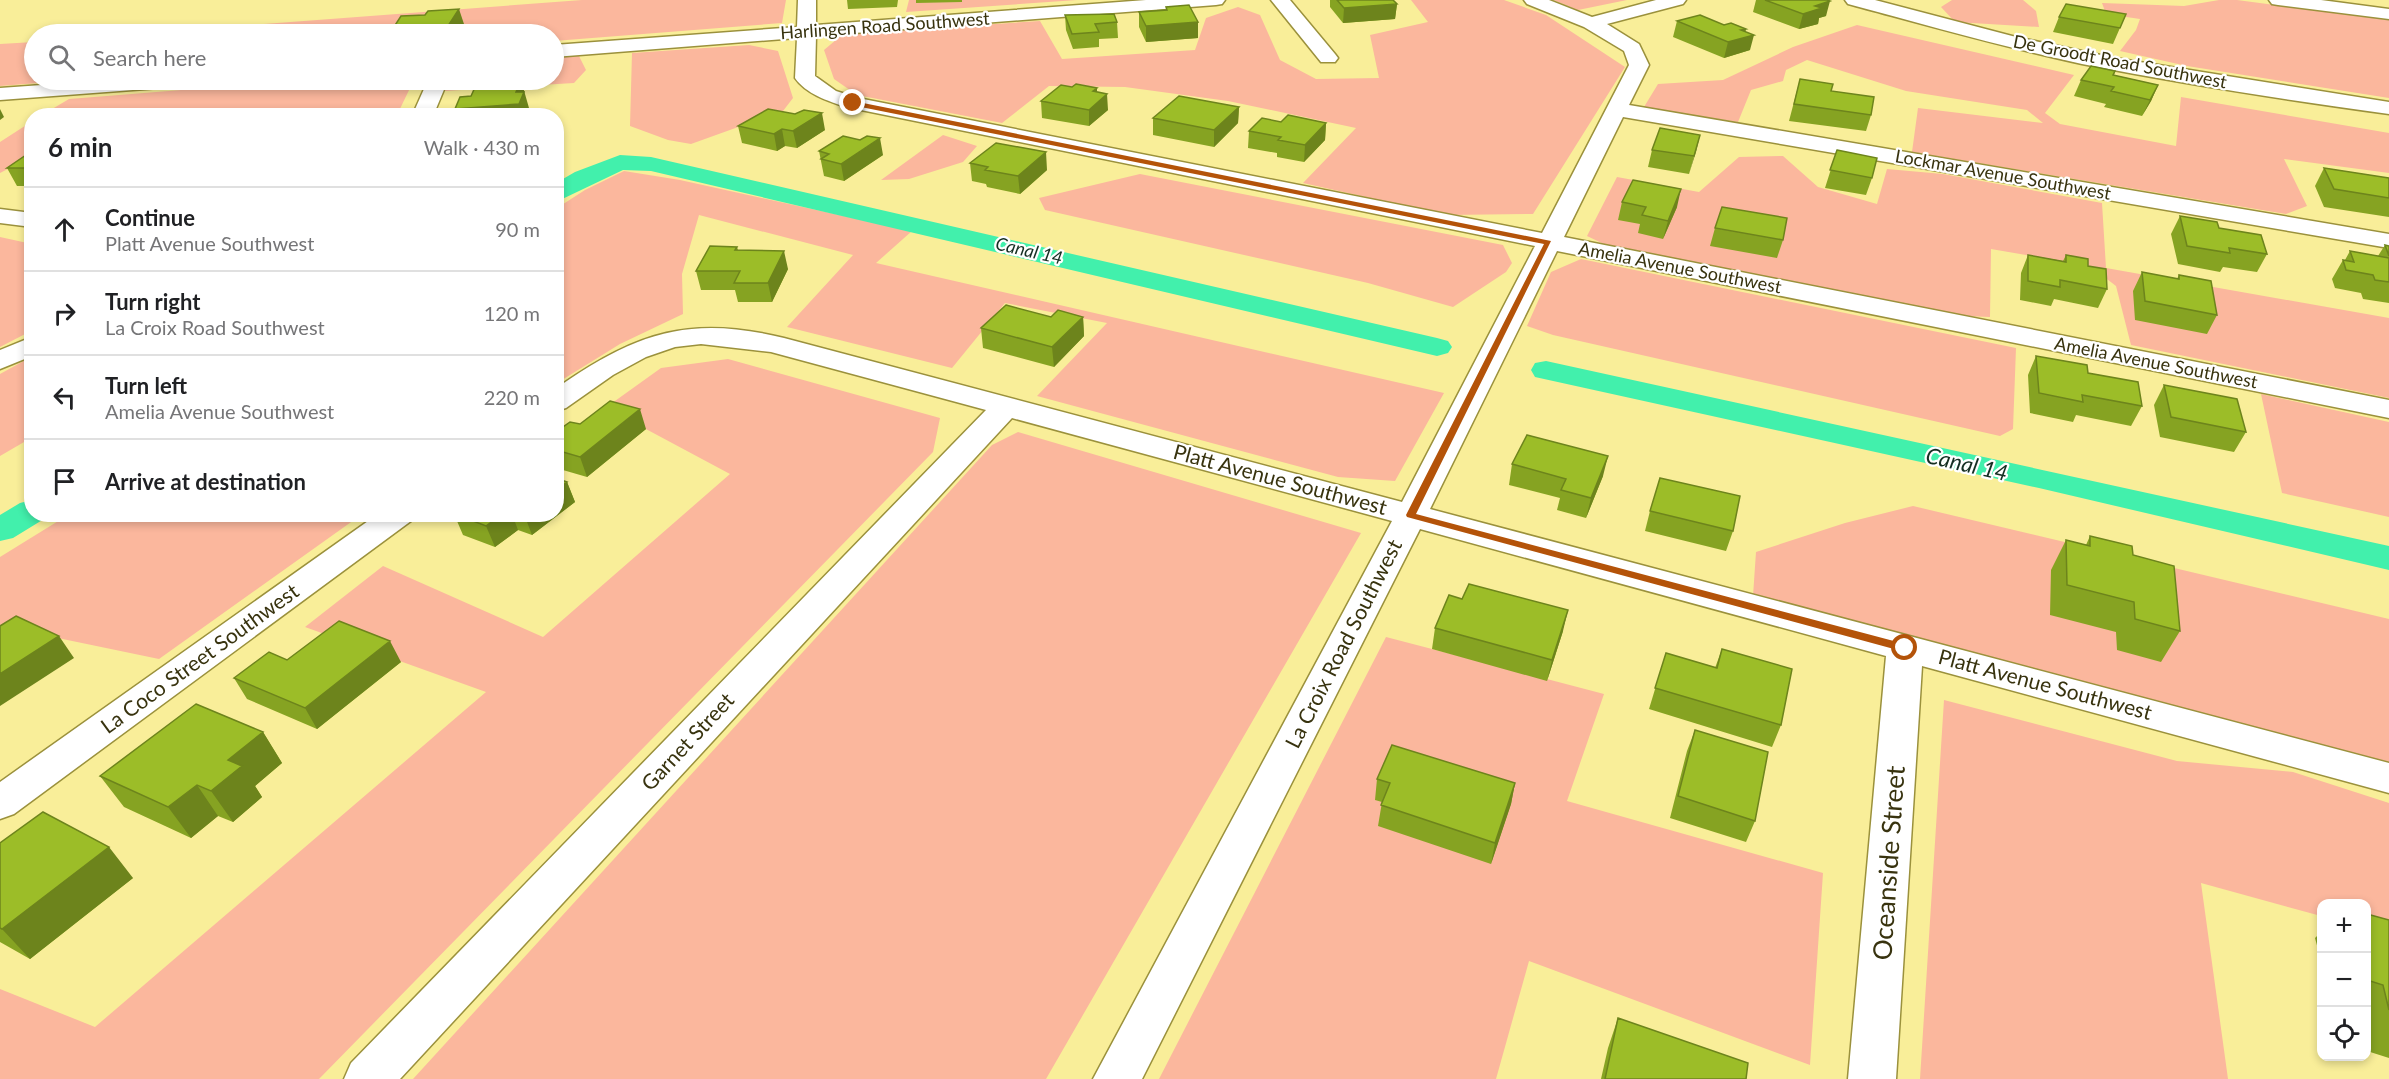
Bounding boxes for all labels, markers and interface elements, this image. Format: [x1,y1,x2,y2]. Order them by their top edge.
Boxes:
street label: Harlingen Road Southwest [780,7,991,43]
search box [24,24,564,90]
street label: De Groodt Road Southwest [2012,30,2229,93]
icon: search [45,41,78,74]
text: Search here [93,44,206,71]
route end [839,89,865,115]
text: 6 min [48,131,112,163]
text: Walk · 430 m [424,135,540,159]
street label: Lockmar Avenue Southwest [1894,144,2113,204]
text: Continue [105,204,195,231]
icon: ahead [48,213,81,246]
text: 90 m [495,217,540,241]
text: Platt Avenue Southwest [105,231,314,255]
water label: Canal 14 [994,232,1065,268]
street label: Amelia Avenue Southwest [1577,237,1784,298]
text: Turn right [105,288,200,315]
icon: right [48,297,81,330]
text: 120 m [484,301,540,325]
text: La Croix Road Southwest [105,315,325,339]
street label: Amelia Avenue Southwest [2053,332,2260,393]
text: Turn left [105,372,187,399]
icon: left [48,381,81,414]
text: 220 m [484,385,540,409]
text: Amelia Avenue Southwest [105,399,334,423]
street label: Platt Avenue Southwest [1171,438,1390,519]
water label: Canal 14 [1923,441,2011,486]
icon: arrive [48,465,81,498]
text: Arrive at destination [105,468,306,495]
street label: La Croix Road Southwest [1279,534,1406,752]
street label: La Coco Street Southwest [95,577,303,738]
route start [1891,634,1917,660]
street label: Platt Avenue Southwest [1936,643,2155,724]
street label: Garnet Street [635,687,739,795]
street label: Oceanside Street [1865,764,1911,961]
map controls [2317,899,2371,1061]
button: + [2317,899,2371,953]
button: − [2317,953,2371,1007]
button: locate [2317,1007,2371,1061]

